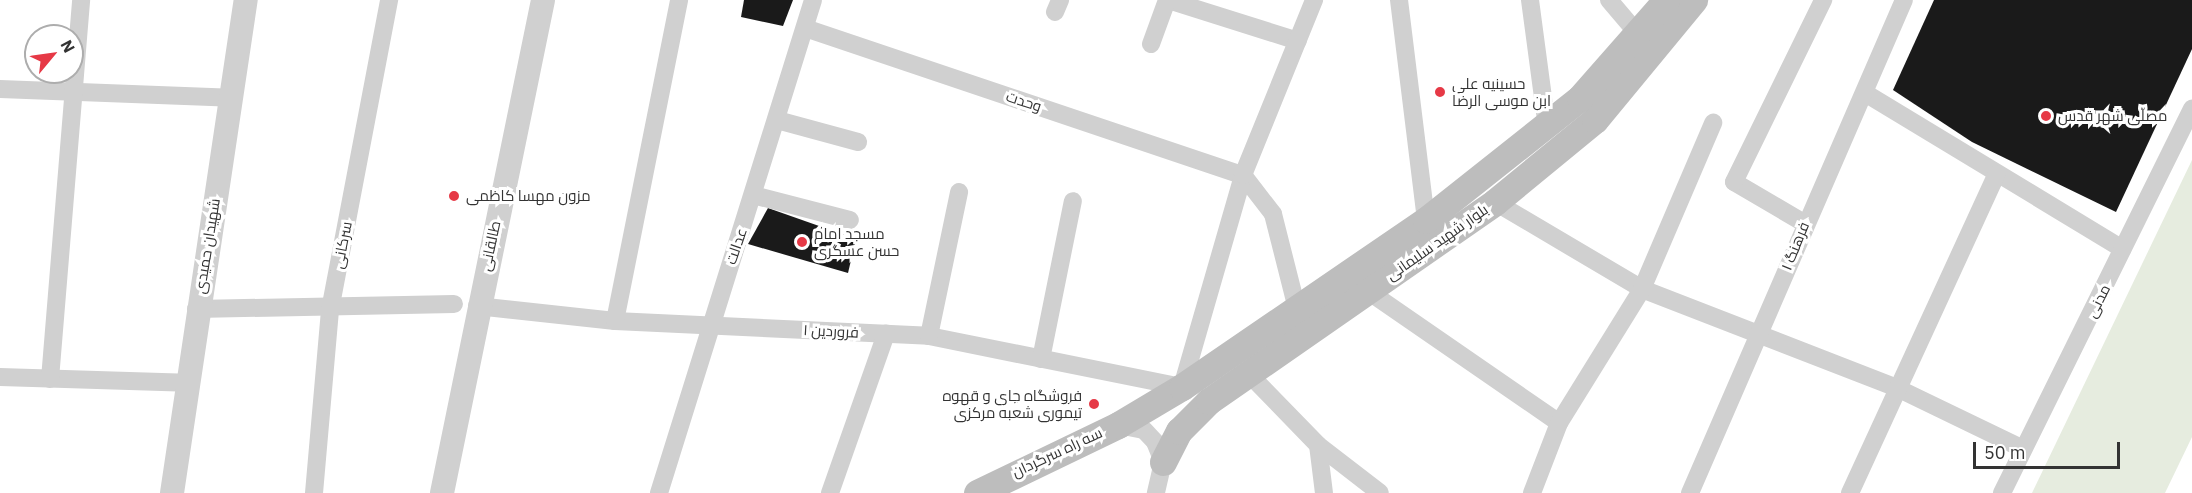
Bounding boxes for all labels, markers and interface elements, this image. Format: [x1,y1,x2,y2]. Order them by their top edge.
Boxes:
north arrow [24,24,84,84]
text: N [56,36,80,56]
place label: حسینیه علی ابن موسی الرضا [1452,74,1551,109]
marker: حسینیه علی ابن موسی الرضا [1433,85,1447,99]
street label: وحدت [1004,87,1044,115]
place label: مصلّی شهر قدس [2058,107,2167,125]
marker: مصلّی شهر قدس [2039,109,2053,123]
place label: مزون مهسا کاظمی [466,187,591,205]
marker: مزون مهسا کاظمی [447,189,461,203]
street label: شهیدان حمیدی [191,197,223,295]
street label: بلوار شهید سلیمانی [1383,200,1491,284]
street label: طالقانی [476,219,504,273]
street label: فرهنگ ۱ [1777,219,1813,273]
street label: سرکانی [329,220,355,270]
place label: مسجد امام حسن عسگری [814,224,899,259]
street label: عدالت [721,225,751,267]
marker: مسجد امام حسن عسگری [795,235,809,249]
street label: مدنی [2082,281,2114,321]
street label: فروردین ۱ [803,321,859,341]
place label: فروشگاه چای و قهوه تیموری شعبه مرکزی [943,386,1082,421]
marker: فروشگاه چای و قهوه تیموری شعبه مرکزی [1087,397,1101,411]
street label: سه راه سرگردان [1009,423,1105,481]
scale bar [1976,430,2123,468]
text: 50 m [1984,441,2026,464]

